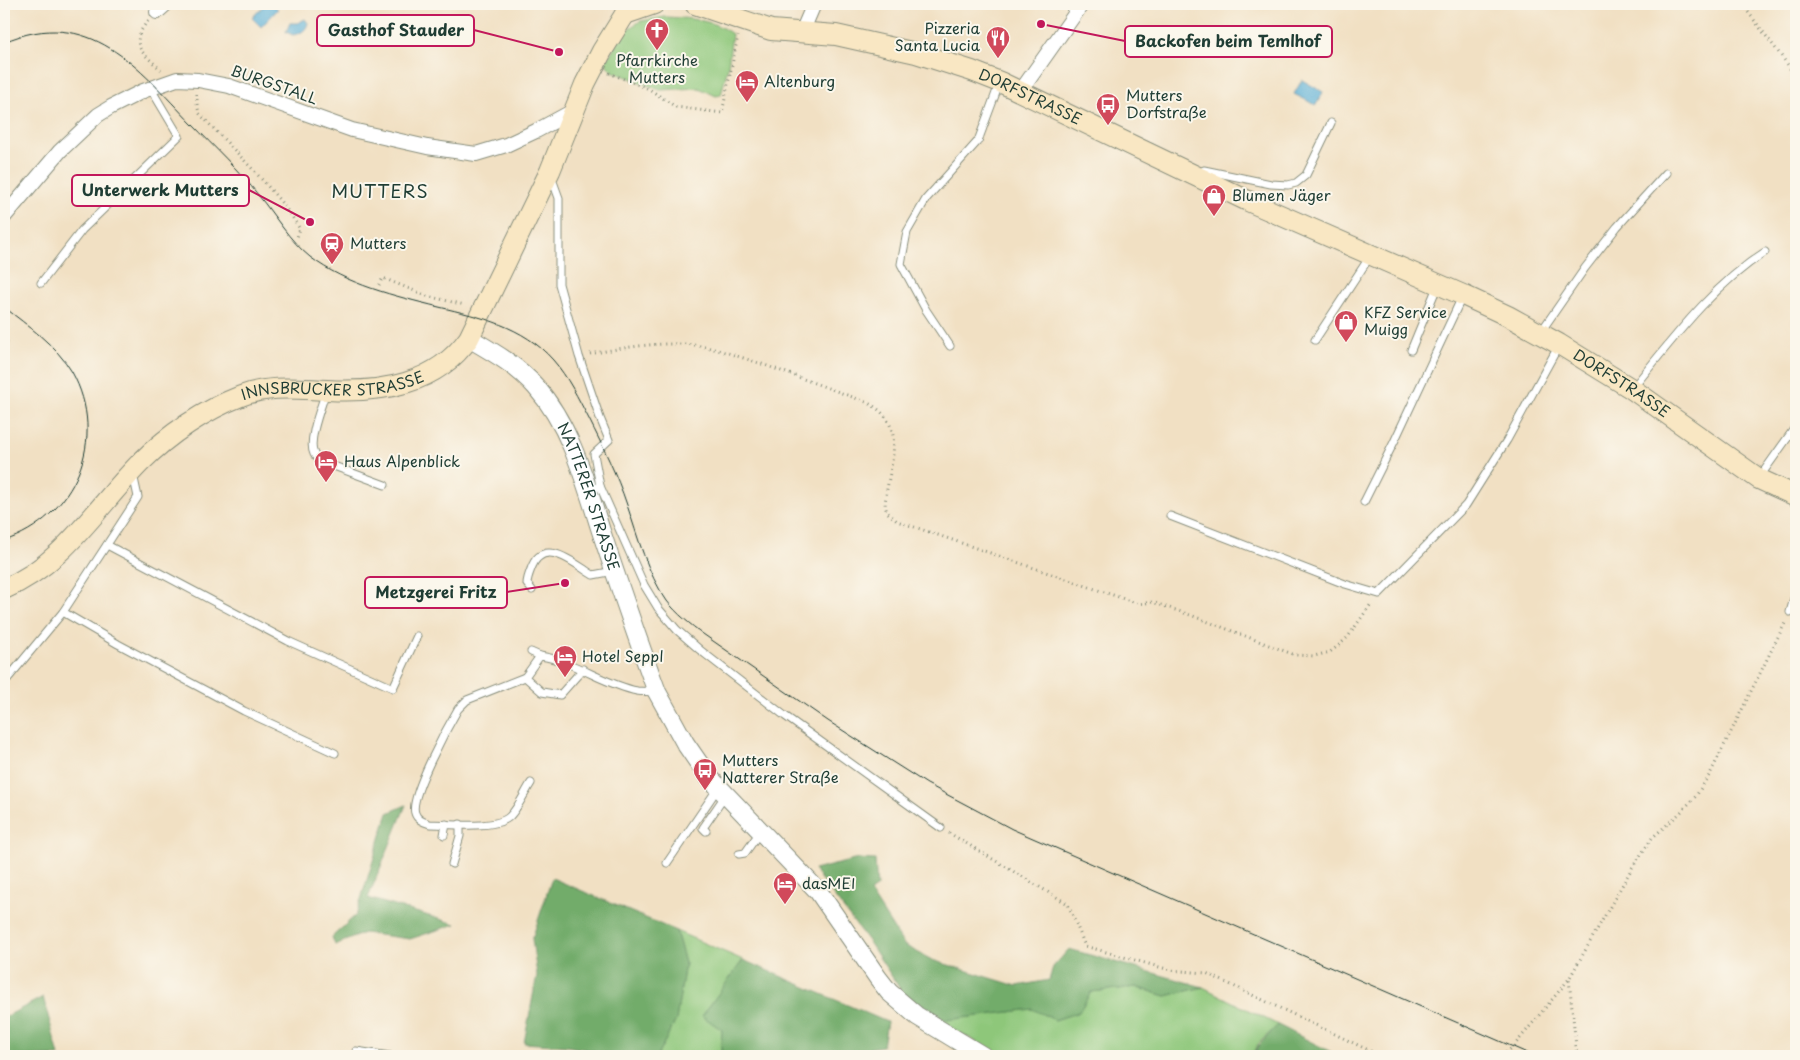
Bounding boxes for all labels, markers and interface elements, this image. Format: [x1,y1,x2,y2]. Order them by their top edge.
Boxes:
callout: Gasthof Stauder [317,15,474,46]
place label: Pizzeria Santa Lucia [895,16,981,56]
text: Gasthof Stauder [328,17,465,41]
church icon: Pfarrkirche Mutters [644,17,670,51]
restaurant icon: Pizzeria Santa Lucia [985,25,1011,59]
callout: Backofen beim Temlhof [1125,26,1332,57]
text: Backofen beim Temlhof [1135,28,1323,52]
place label: Pfarrkirche Mutters [616,48,698,88]
street label: BURGSTALL [228,58,321,109]
street label: DORFSTRASSE [976,62,1086,130]
hotel icon: Altenburg [734,69,760,103]
place label: Altenburg [764,69,835,92]
place label: Mutters Dorfstraße [1126,83,1207,123]
bus stop icon: Mutters Dorfstraße [1095,92,1121,126]
callout: Unterwerk Mutters [72,175,249,206]
text: Unterwerk Mutters [81,177,239,201]
district label: MUTTERS [331,177,429,204]
shop icon: Blumen Jäger [1201,183,1227,217]
place label: Blumen Jäger [1232,183,1331,206]
station icon: Mutters [319,231,345,265]
place label: Mutters [350,231,406,254]
place label: KFZ Service Muigg [1364,300,1447,340]
shop icon: KFZ Service Muigg [1333,309,1359,343]
street label: DORFSTRASSE [1569,343,1675,423]
street label: INNSBRUCKER STRASSE [237,364,427,405]
street label: NATTERER STRASSE [552,418,626,573]
hotel icon: Haus Alpenblick [313,449,339,483]
place label: Haus Alpenblick [344,449,460,472]
callout: Metzgerei Fritz [365,577,507,608]
text: Metzgerei Fritz [375,579,497,603]
hotel icon: Hotel Seppl [552,644,578,678]
place label: Hotel Seppl [582,644,663,667]
place label: Mutters Natterer Straße [722,748,839,788]
bus stop icon: Mutters Natterer Straße [692,757,718,791]
hotel icon: dasMEI [772,871,798,905]
place label: dasMEI [802,871,856,894]

